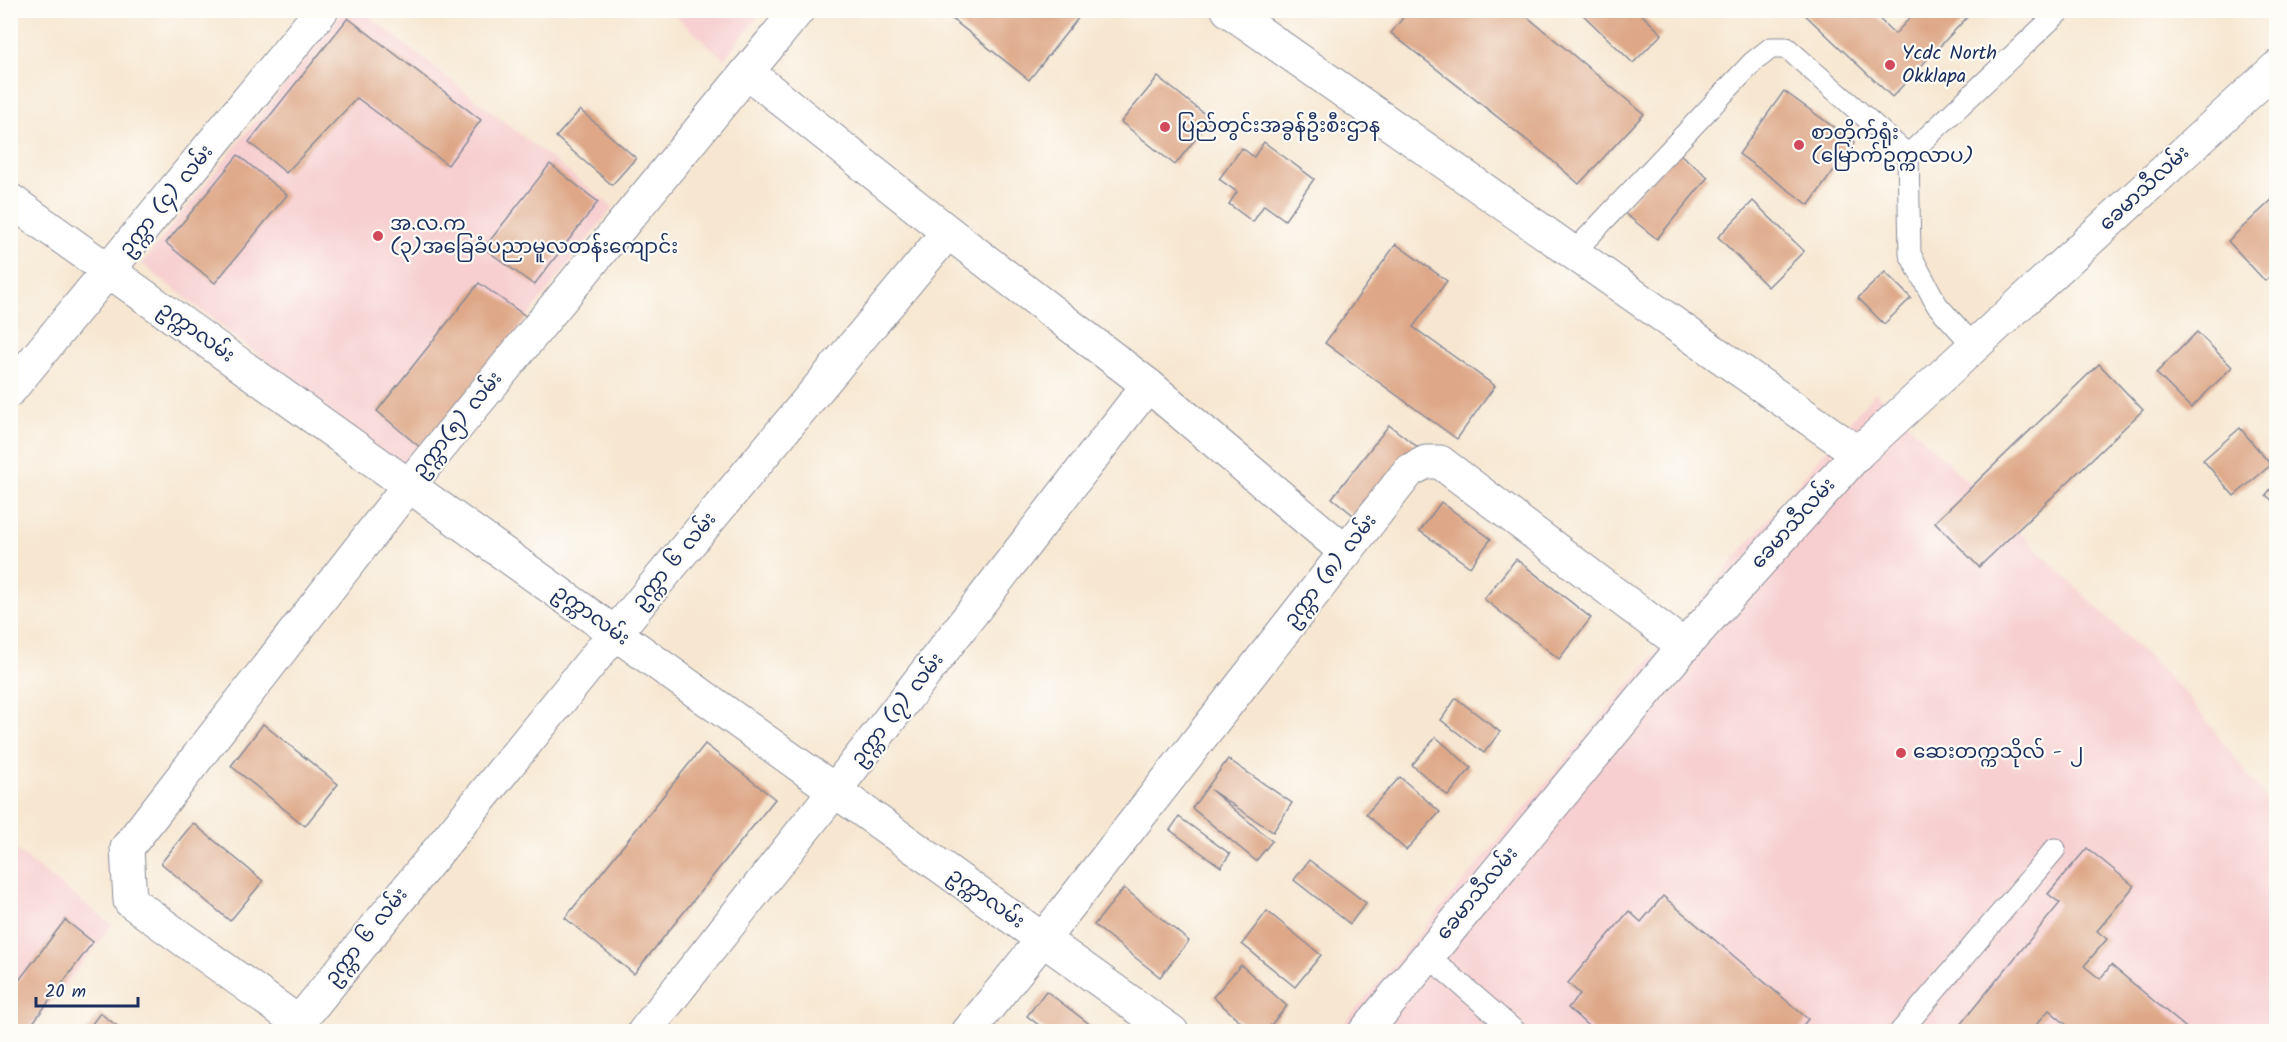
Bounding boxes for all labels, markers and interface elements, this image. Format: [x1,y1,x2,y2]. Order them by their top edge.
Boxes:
place label: Ycdc North Okklapa [1902,38,1997,93]
marker: Ycdc North Okklapa [1883,58,1897,72]
place label: ပြည်တွင်းအခွန်ဦးစီးဌာန [1177,111,1380,143]
place label: စာတိုက်ရုံး (မြောက်ဥက္ကလာပ) [1811,118,1974,173]
marker: ပြည်တွင်းအခွန်ဦးစီးဌာန [1158,120,1172,134]
street label: ဥက္ကာ (၄) လမ်း [112,138,222,264]
marker: စာတိုက်ရုံး (မြောက်ဥက္ကလာပ) [1792,138,1806,152]
street label: ခေမာသီလမ်း [2092,138,2198,240]
place label: အ.လ.က (၃)အခြေခံပညာမူလတန်းကျောင်း [390,209,678,264]
marker: အ.လ.က (၃)အခြေခံပညာမူလတန်းကျောင်း [371,229,385,243]
street label: ဥက္ကာလမ်း [151,294,241,372]
street label: ဥက္ကာ(၅) လမ်း [405,365,511,485]
street label: ခေမာသီလမ်း [1744,471,1844,577]
street label: ဥက္ကာ ၆ လမ်း [625,505,725,617]
street label: ဥက္ကာ (၈) လမ်း [1276,507,1386,635]
street label: ဥက္ကာလမ်း [546,577,636,655]
street label: ဥက္ကာ (၇) လမ်း [843,646,953,774]
place label: ဆေးတက္ကသိုလ် - ၂ [1913,737,2084,769]
marker: ဆေးတက္ကသိုလ် - ၂ [1894,746,1908,760]
street label: ခေမာသီလမ်း [1429,840,1527,948]
street label: ဥက္ကာလမ်း [941,860,1031,938]
street label: ဥက္ကာ ၆ လမ်း [317,881,417,993]
scale bar [36,970,138,1008]
text: 20 m [45,978,86,1007]

